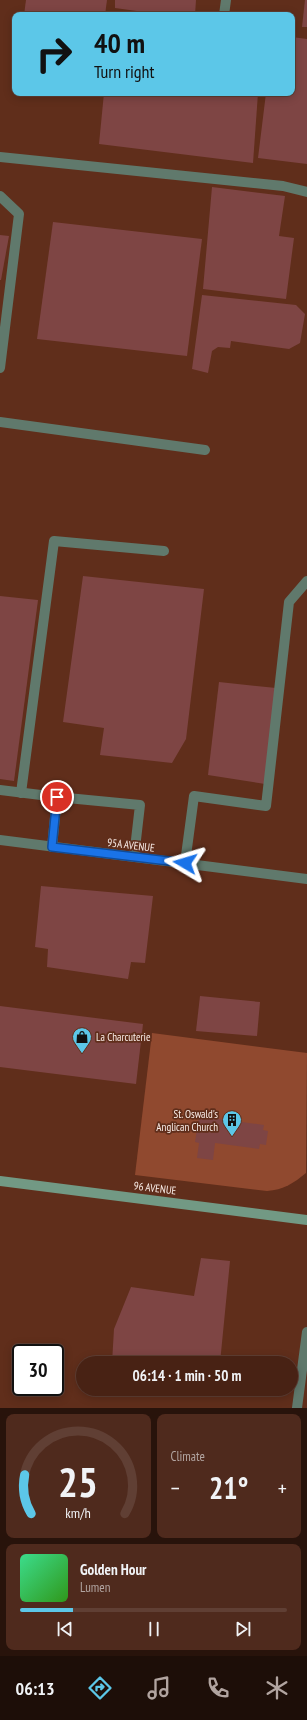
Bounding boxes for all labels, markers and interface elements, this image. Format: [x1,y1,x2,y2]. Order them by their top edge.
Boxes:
text: 40 m [94,24,145,61]
icon: right [28,28,80,80]
text: Turn right [94,60,154,83]
pin [40,780,74,814]
icon: arrive [46,786,68,808]
street label: 95A AVENUE [106,835,156,855]
position arrow [164,842,206,884]
shop icon: La Charcuterie [71,1026,93,1054]
place label: La Charcuterie [96,1030,151,1044]
place label: St. Oswald's Anglican Church [156,1107,218,1134]
building icon: St. Oswald's Anglican Church [221,1109,243,1137]
street label: 96 AVENUE [133,1178,177,1198]
speed limit sign: 30 [12,1344,64,1396]
text: 06:14 · 1 min · 50 m [133,1366,241,1385]
text: Climate [171,1448,205,1465]
text: 25 [58,1455,98,1508]
text: 21° [209,1468,249,1507]
text: − [171,1474,180,1502]
text: + [278,1474,287,1502]
text: km/h [66,1503,91,1522]
text: Golden Hour [80,1560,147,1579]
text: Lumen [80,1579,110,1596]
icon: previous [54,1618,76,1640]
icon: pause [143,1618,165,1640]
icon: next [232,1618,254,1640]
icon: directions [86,1674,114,1702]
icon: music [145,1674,173,1702]
icon: phone [204,1674,232,1702]
icon: climate [263,1674,291,1702]
text: 06:13 [16,1677,55,1700]

